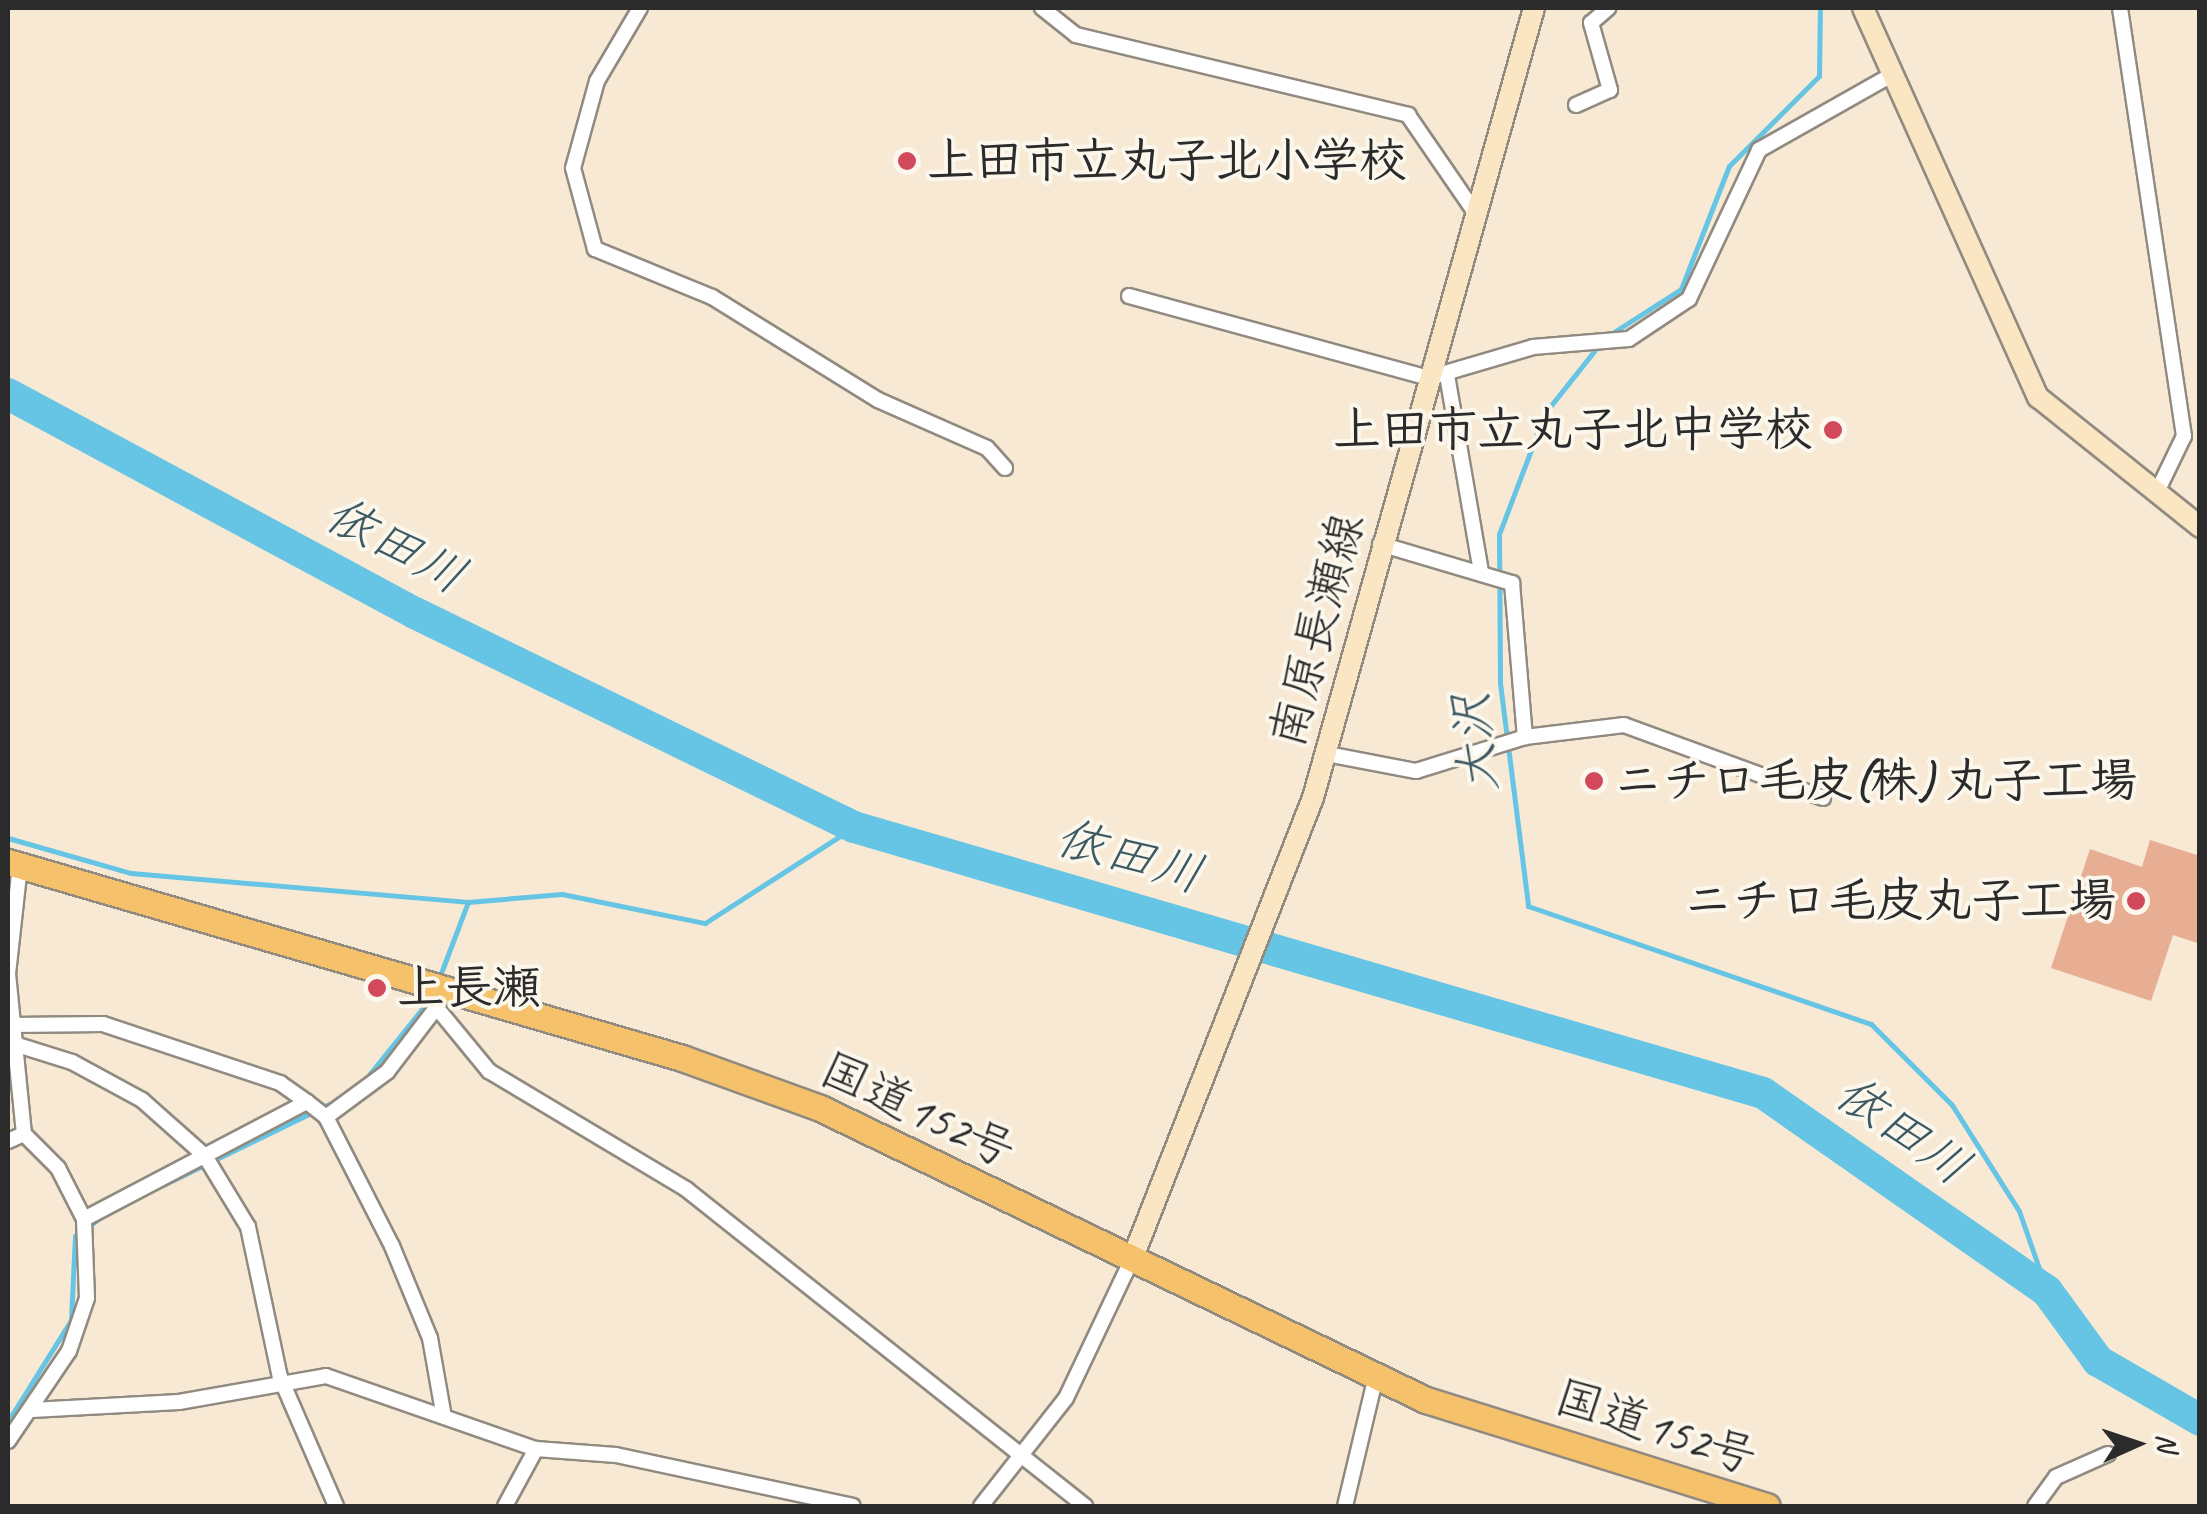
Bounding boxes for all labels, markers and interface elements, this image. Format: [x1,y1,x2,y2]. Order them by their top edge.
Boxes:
place label: 上田市立丸子北小学校 [927,132,1407,190]
marker: 上田市立丸子北小学校 [896,150,918,172]
place label: 上田市立丸子北中学校 [1333,401,1813,459]
marker: 上田市立丸子北中学校 [1822,419,1844,441]
water label: 依田川 [316,483,476,607]
street label: 南原長瀬線 [1258,507,1376,753]
water label: 大沢 [1440,690,1510,796]
place label: ニチロ毛皮(株) 丸子工場 [1614,752,2137,810]
marker: ニチロ毛皮(株) 丸子工場 [1583,770,1605,792]
water label: 依田川 [1050,806,1210,906]
place label: ニチロ毛皮丸子工場 [1684,872,2116,930]
marker: ニチロ毛皮丸子工場 [2125,890,2147,912]
place label: 上長瀬 [397,959,541,1017]
marker: 上長瀬 [366,977,388,999]
street label: 国道152号 [811,1040,1025,1180]
water label: 依田川 [1824,1062,1982,1198]
street label: 国道152号 [1548,1367,1764,1487]
north arrow [2087,1394,2187,1494]
text: N [2150,1433,2185,1452]

